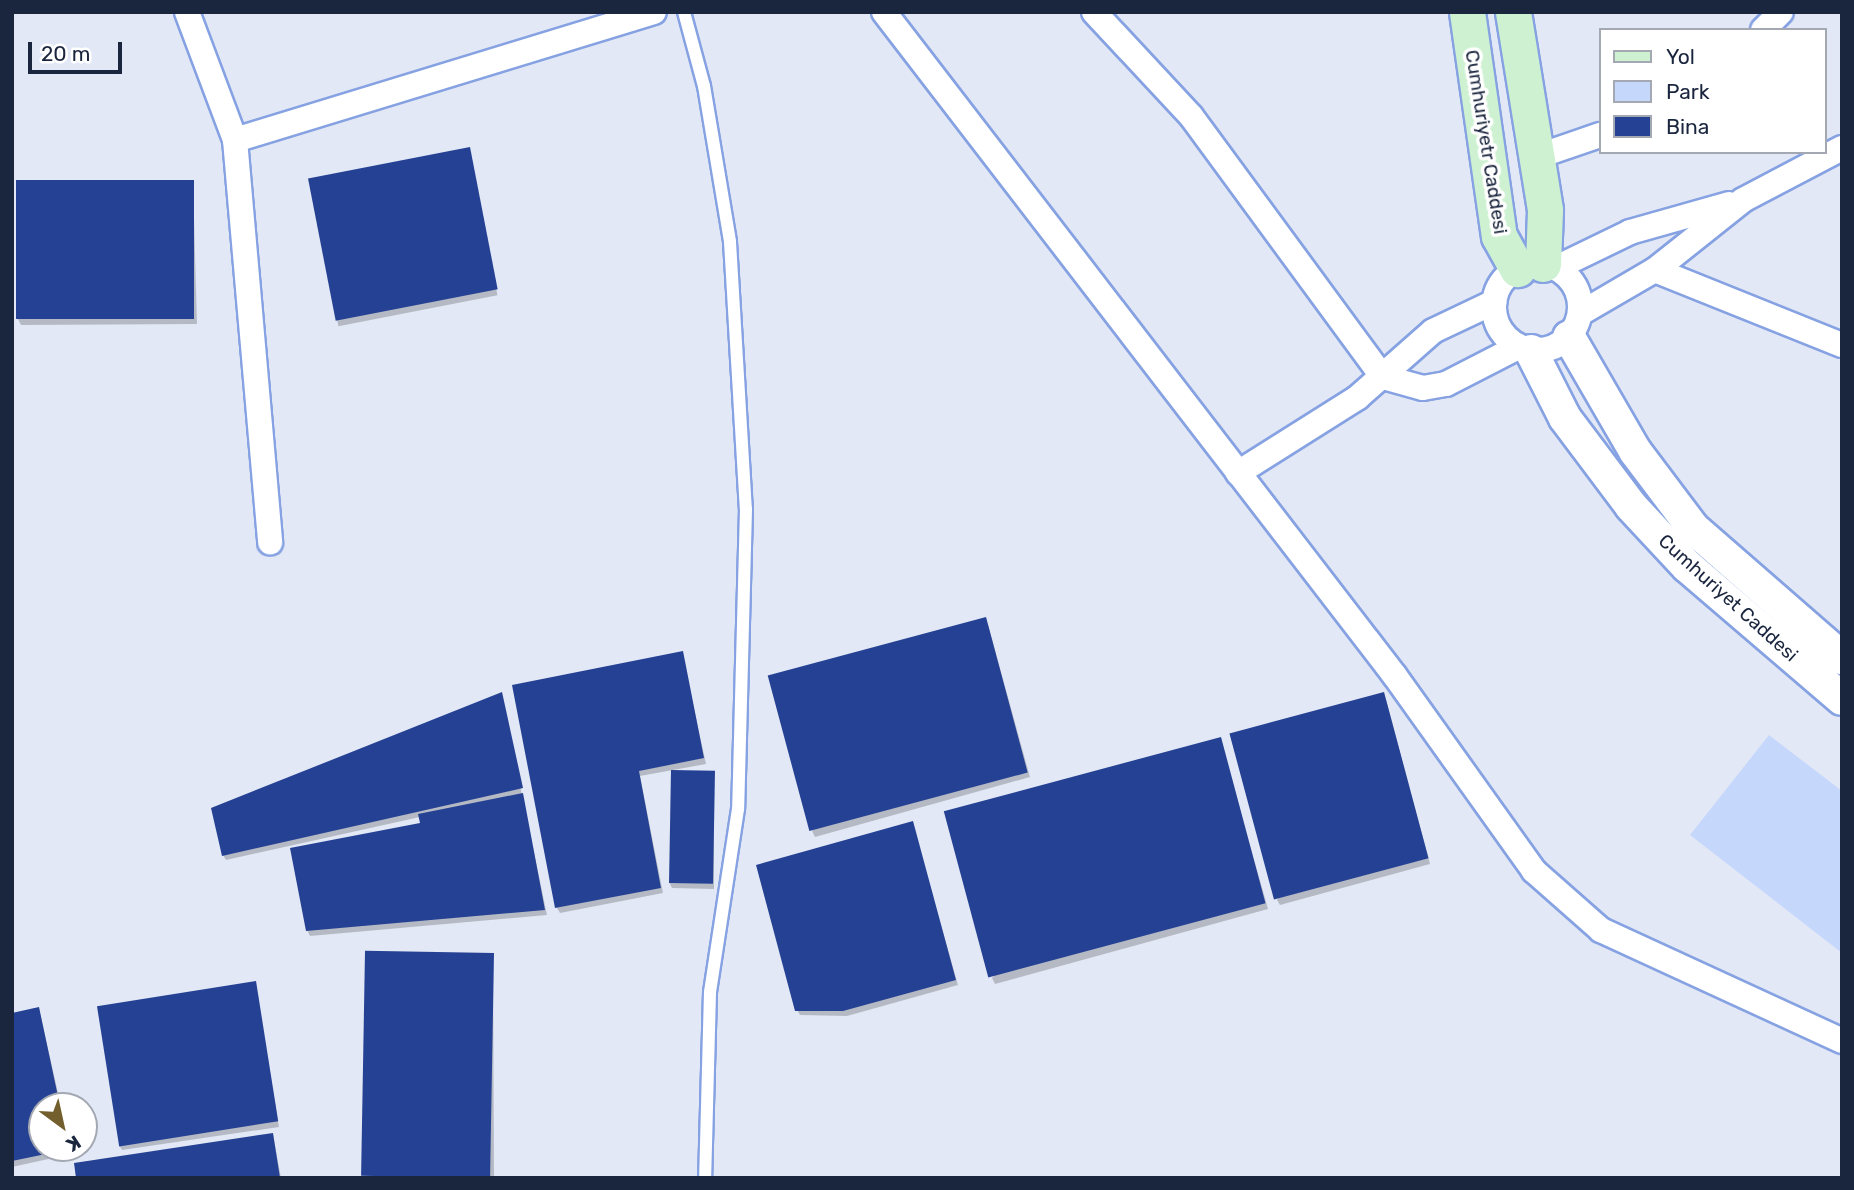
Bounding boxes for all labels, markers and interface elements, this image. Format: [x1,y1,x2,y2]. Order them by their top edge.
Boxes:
scale bar [32,28,126,72]
legend [1598,28,1826,154]
text: 20 m [41,41,90,66]
text: Yol [1666,44,1695,69]
street label: Cumhuriyetr Caddesi [1460,48,1512,236]
text: Park [1666,79,1710,104]
text: Bina [1666,114,1709,139]
street label: Cumhuriyet Caddesi [1654,530,1802,666]
north arrow [28,1092,98,1162]
text: K [62,1130,85,1156]

